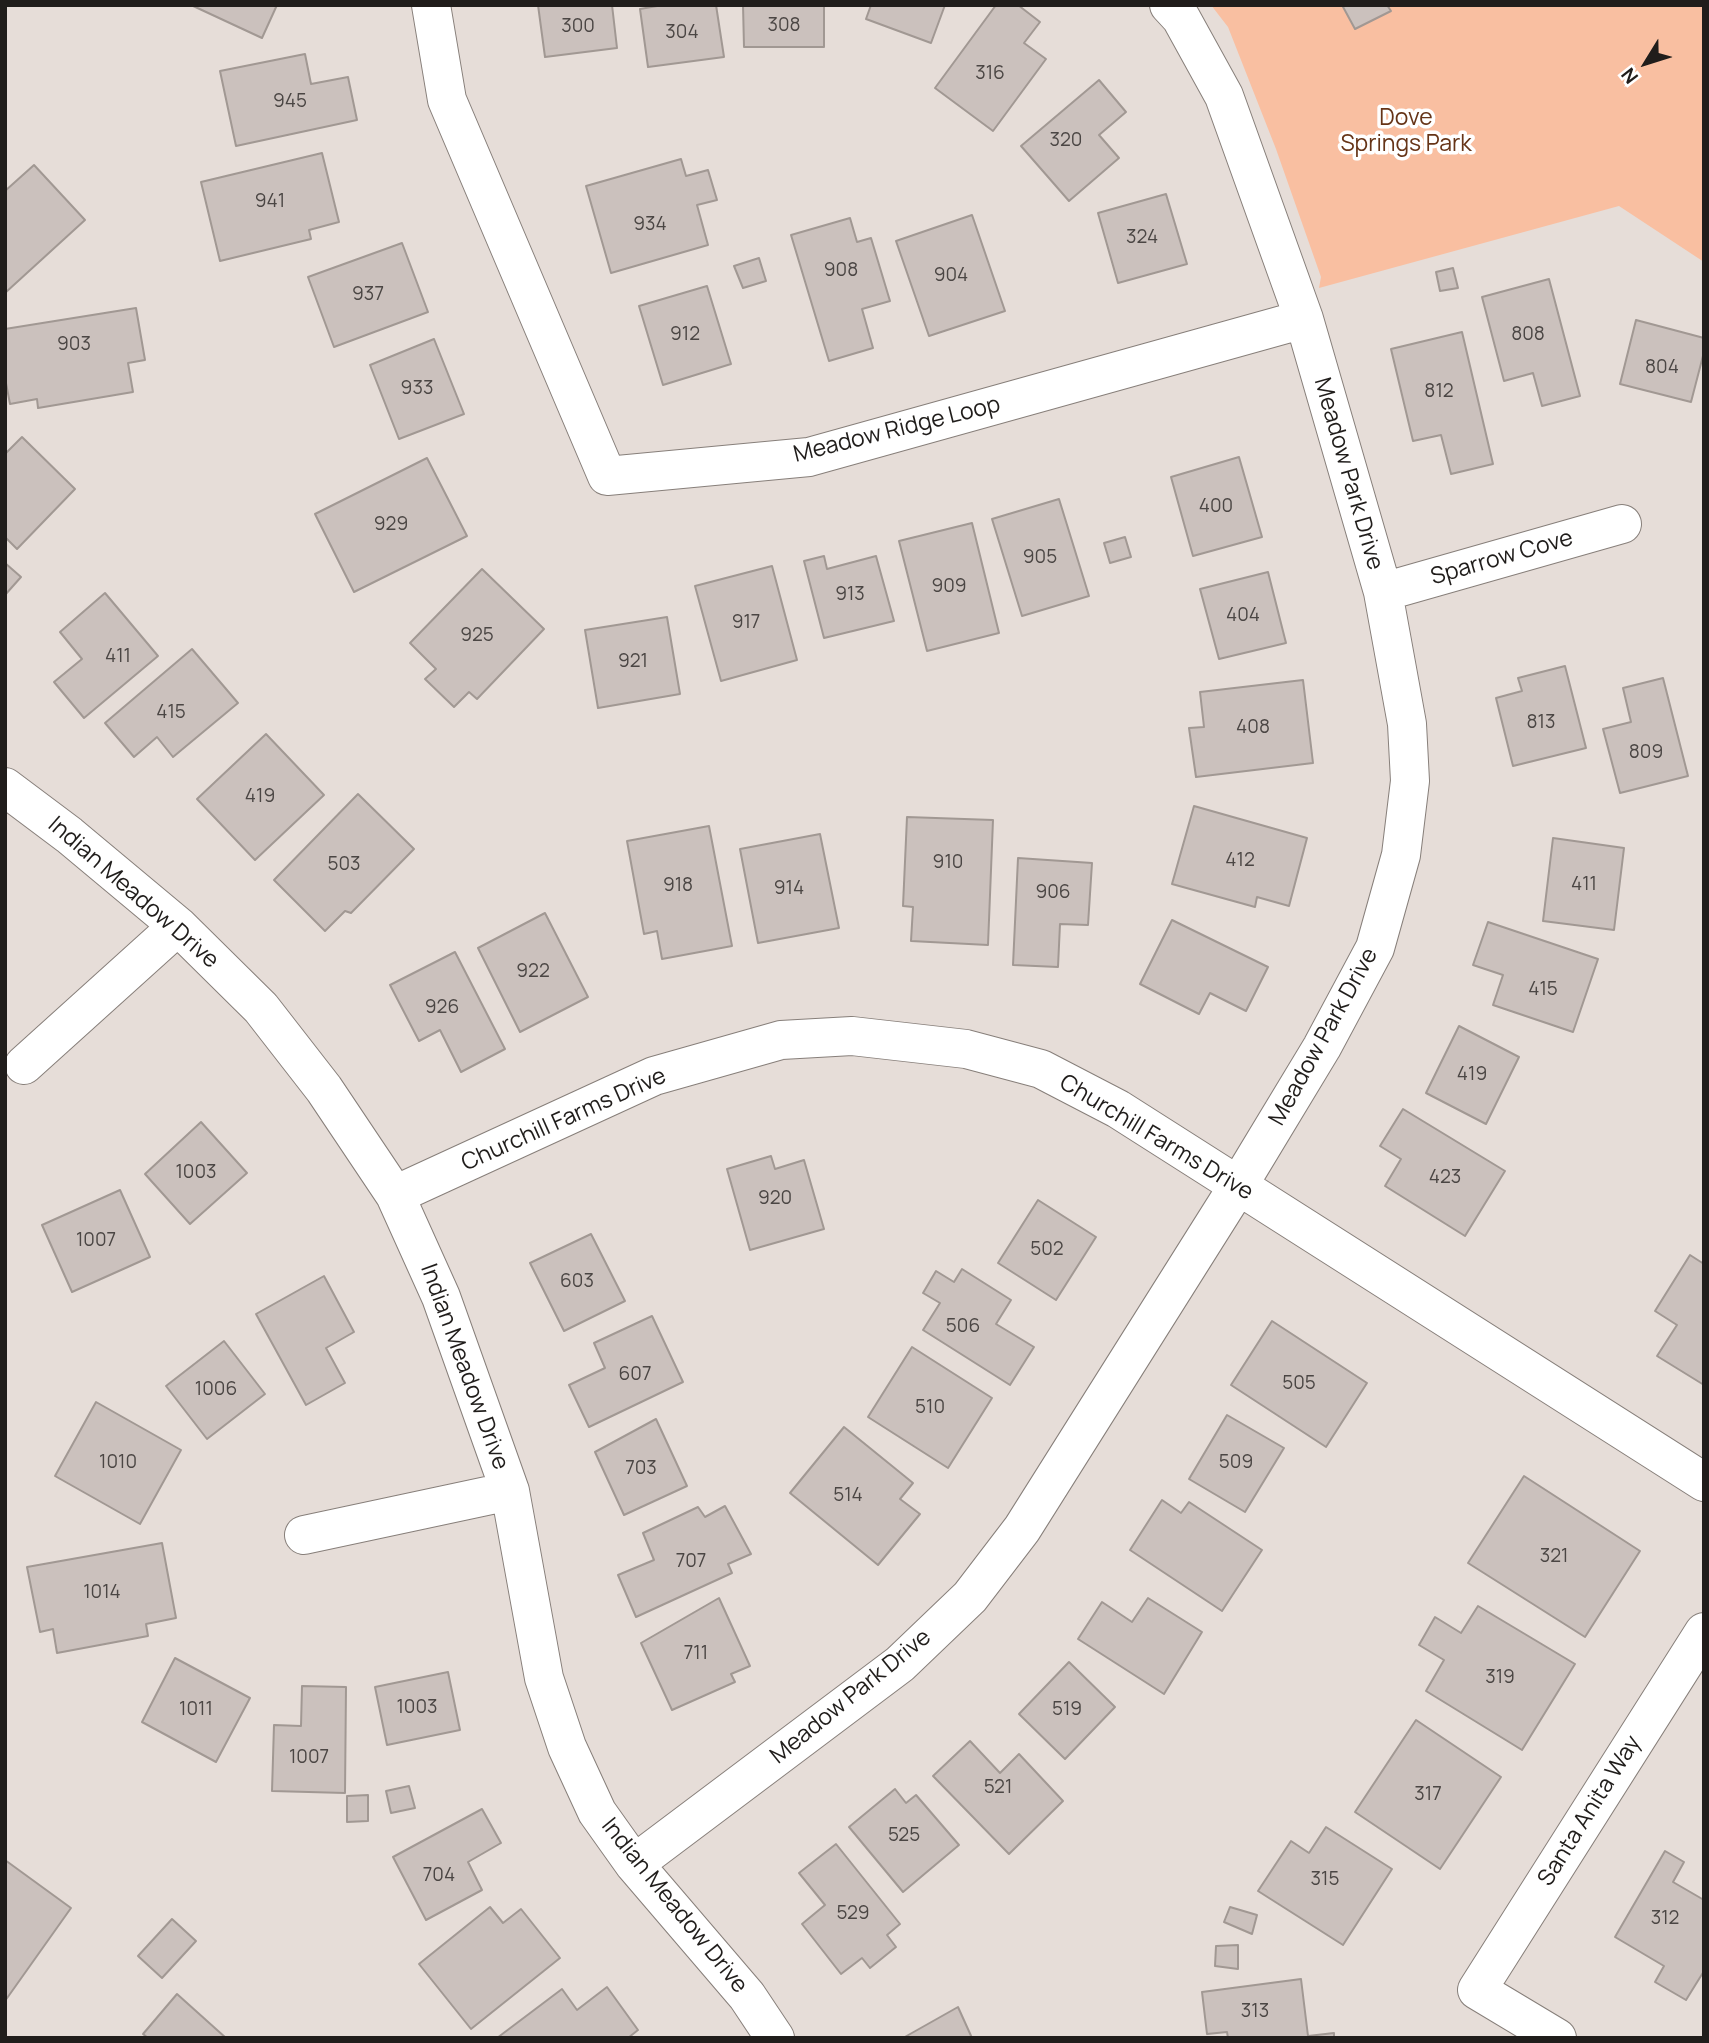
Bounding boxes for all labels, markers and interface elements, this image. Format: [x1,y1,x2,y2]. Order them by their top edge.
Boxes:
house number: 308 [767,15,801,37]
house number: 300 [561,16,595,38]
house number: 304 [665,22,699,44]
north arrow [1611,28,1681,98]
house number: 316 [975,63,1005,85]
text: N [1615,63,1644,89]
house number: 945 [273,91,307,113]
park label: Dove Springs Park [1340,105,1472,159]
house number: 320 [1050,130,1082,152]
house number: 941 [255,191,285,213]
house number: 934 [633,214,667,236]
house number: 324 [1126,227,1158,249]
house number: 908 [824,260,858,282]
house number: 904 [934,265,968,287]
house number: 937 [352,284,384,306]
house number: 912 [670,324,700,346]
house number: 808 [1511,324,1545,346]
house number: 903 [57,334,91,356]
house number: 804 [1645,357,1679,379]
street label: Meadow Park Drive [1307,375,1389,573]
house number: 933 [401,378,433,400]
house number: 812 [1424,381,1454,403]
street label: Meadow Ridge Loop [791,391,1003,469]
house number: 400 [1199,496,1233,518]
house number: 929 [374,514,408,536]
street label: Sparrow Cove [1428,525,1576,591]
house number: 905 [1023,547,1057,569]
house number: 909 [931,576,967,598]
house number: 913 [835,584,865,606]
house number: 404 [1226,605,1260,627]
house number: 917 [732,612,760,634]
house number: 925 [460,625,494,647]
house number: 411 [105,646,131,668]
house number: 921 [618,651,648,673]
house number: 415 [156,702,186,724]
house number: 813 [1527,712,1555,734]
house number: 408 [1236,717,1270,739]
house number: 809 [1629,742,1663,764]
house number: 419 [245,786,275,808]
street label: Indian Meadow Drive [42,811,224,975]
house number: 412 [1225,850,1255,872]
house number: 910 [933,852,963,874]
house number: 503 [327,854,361,876]
house number: 411 [1571,874,1597,896]
house number: 918 [663,875,693,897]
house number: 914 [774,878,804,900]
house number: 906 [1035,882,1071,904]
street label: Meadow Park Drive [1264,943,1384,1131]
house number: 922 [516,961,550,983]
house number: 415 [1528,979,1558,1001]
house number: 926 [425,997,459,1019]
street label: Churchill Farms Drive [457,1062,671,1178]
house number: 419 [1457,1064,1487,1086]
street label: Churchill Farms Drive [1054,1069,1258,1207]
house number: 1003 [175,1162,217,1184]
house number: 423 [1429,1167,1461,1189]
house number: 920 [758,1188,792,1210]
house number: 1007 [76,1230,116,1252]
house number: 502 [1030,1239,1064,1261]
street label: Indian Meadow Drive [414,1260,514,1474]
house number: 603 [560,1271,594,1293]
house number: 506 [946,1316,980,1338]
house number: 607 [619,1364,651,1386]
house number: 505 [1282,1373,1316,1395]
house number: 1006 [195,1379,237,1401]
house number: 510 [915,1397,945,1419]
house number: 1010 [99,1452,137,1474]
house number: 509 [1219,1452,1253,1474]
house number: 703 [625,1458,657,1480]
house number: 514 [833,1485,863,1507]
house number: 321 [1540,1546,1568,1568]
house number: 707 [676,1551,706,1573]
house number: 1014 [83,1582,121,1604]
street label: Meadow Park Drive [765,1624,937,1770]
house number: 711 [684,1643,708,1665]
house number: 319 [1485,1667,1515,1689]
house number: 1003 [396,1697,438,1719]
house number: 1011 [179,1699,213,1721]
house number: 519 [1052,1699,1082,1721]
street label: Santa Anita Way [1533,1731,1647,1891]
house number: 1007 [289,1747,329,1769]
house number: 521 [984,1777,1012,1799]
house number: 317 [1414,1784,1442,1806]
street label: Indian Meadow Drive [595,1813,753,1999]
house number: 525 [888,1825,920,1847]
house number: 704 [423,1865,455,1887]
house number: 315 [1311,1869,1339,1891]
house number: 529 [836,1903,870,1925]
house number: 312 [1651,1908,1679,1930]
house number: 313 [1241,2001,1269,2023]

